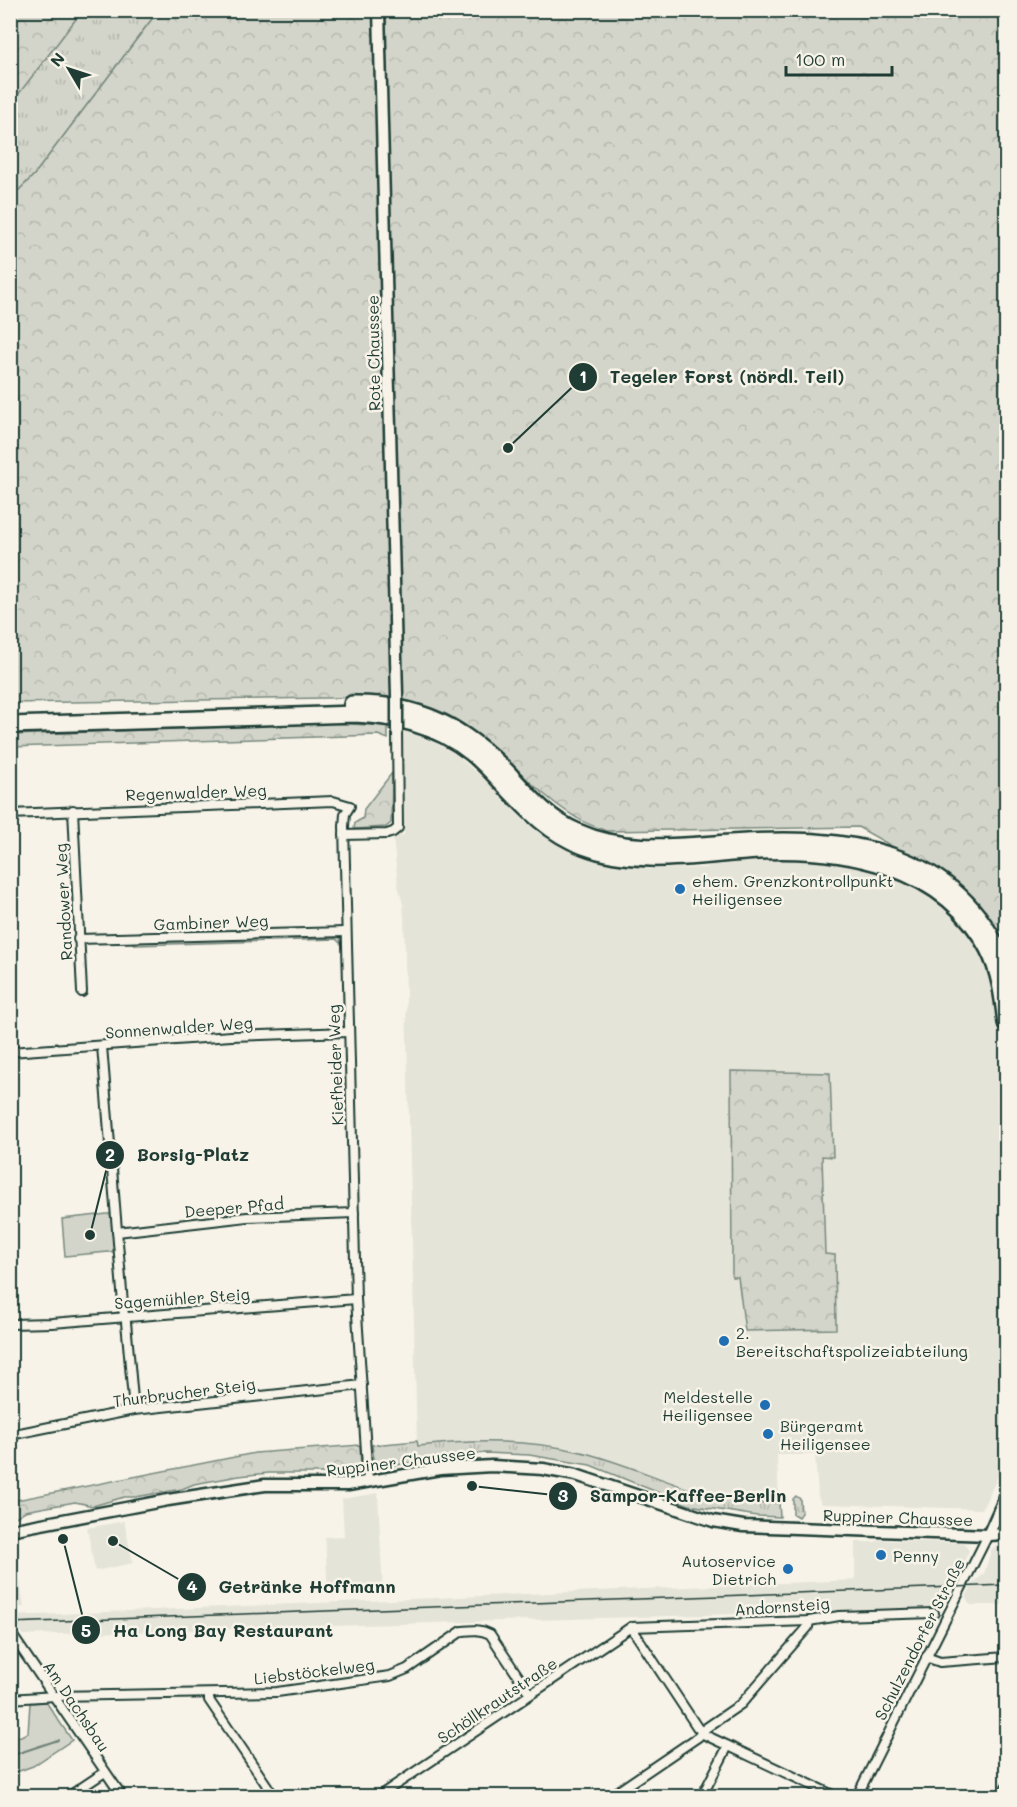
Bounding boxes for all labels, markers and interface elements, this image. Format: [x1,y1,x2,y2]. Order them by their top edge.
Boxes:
north arrow [39,39,99,99]
scale bar [786,39,892,77]
text: 100 m [795,47,845,71]
text: N [45,48,69,71]
street label: Rote Chaussee [361,295,385,411]
callout: Tegeler Forst (nördl. Teil) [568,359,856,395]
text: 1 [579,364,587,388]
text: Tegeler Forst (nördl. Teil) [610,364,844,388]
street label: Regenwalder Weg [125,779,267,805]
street label: Randower Weg [49,843,77,961]
place label: ehem. Grenzkontrollpunkt Heiligensee [692,870,893,909]
marker: ehem. Grenzkontrollpunkt Heiligensee [673,882,687,896]
street label: Gambiner Weg [153,910,269,934]
street label: Kiefheider Weg [322,1004,348,1126]
street label: Sonnenwalder Weg [105,1011,253,1043]
callout: Borsig-Platz [95,1137,261,1173]
text: 2 [105,1142,115,1166]
text: Borsig-Platz [137,1142,249,1166]
street label: Deeper Pfad [183,1192,285,1222]
street label: Sagemühler Steig [113,1283,251,1313]
place label: 2. Bereitschaftspolizeiabteilung [736,1322,968,1361]
marker: 2. Bereitschaftspolizeiabteilung [717,1334,731,1348]
street label: Thurbrucher Steig [112,1373,256,1411]
place label: Meldestelle Heiligensee [662,1386,753,1425]
marker: Meldestelle Heiligensee [758,1398,772,1412]
place label: Bürgeramt Heiligensee [780,1415,871,1454]
marker: Bürgeramt Heiligensee [761,1427,775,1441]
street label: Ruppiner Chaussee [325,1441,477,1481]
callout: Sampor-Kaffee-Berlin [548,1478,798,1514]
text: 3 [558,1483,569,1507]
text: Sampor-Kaffee-Berlin [590,1483,786,1507]
street label: Ruppiner Chaussee [823,1504,973,1530]
place label: Penny [893,1545,939,1566]
marker: Penny [874,1548,888,1562]
place label: Autoservice Dietrich [681,1550,776,1589]
street label: Schulzendorfer Straße [869,1555,969,1723]
marker: Autoservice Dietrich [781,1562,795,1576]
callout: Getränke Hoffmann [177,1569,408,1605]
text: 4 [186,1574,198,1598]
text: Getränke Hoffmann [218,1574,396,1598]
street label: Andornsteig [734,1592,830,1620]
callout: Ha Long Bay Restaurant [71,1612,346,1648]
text: 5 [81,1618,91,1642]
text: Ha Long Bay Restaurant [113,1618,333,1642]
street label: Schöllkrautstraße [433,1652,561,1748]
street label: Liebstöckelweg [253,1653,375,1689]
street label: Am Dachsbau [39,1657,115,1755]

